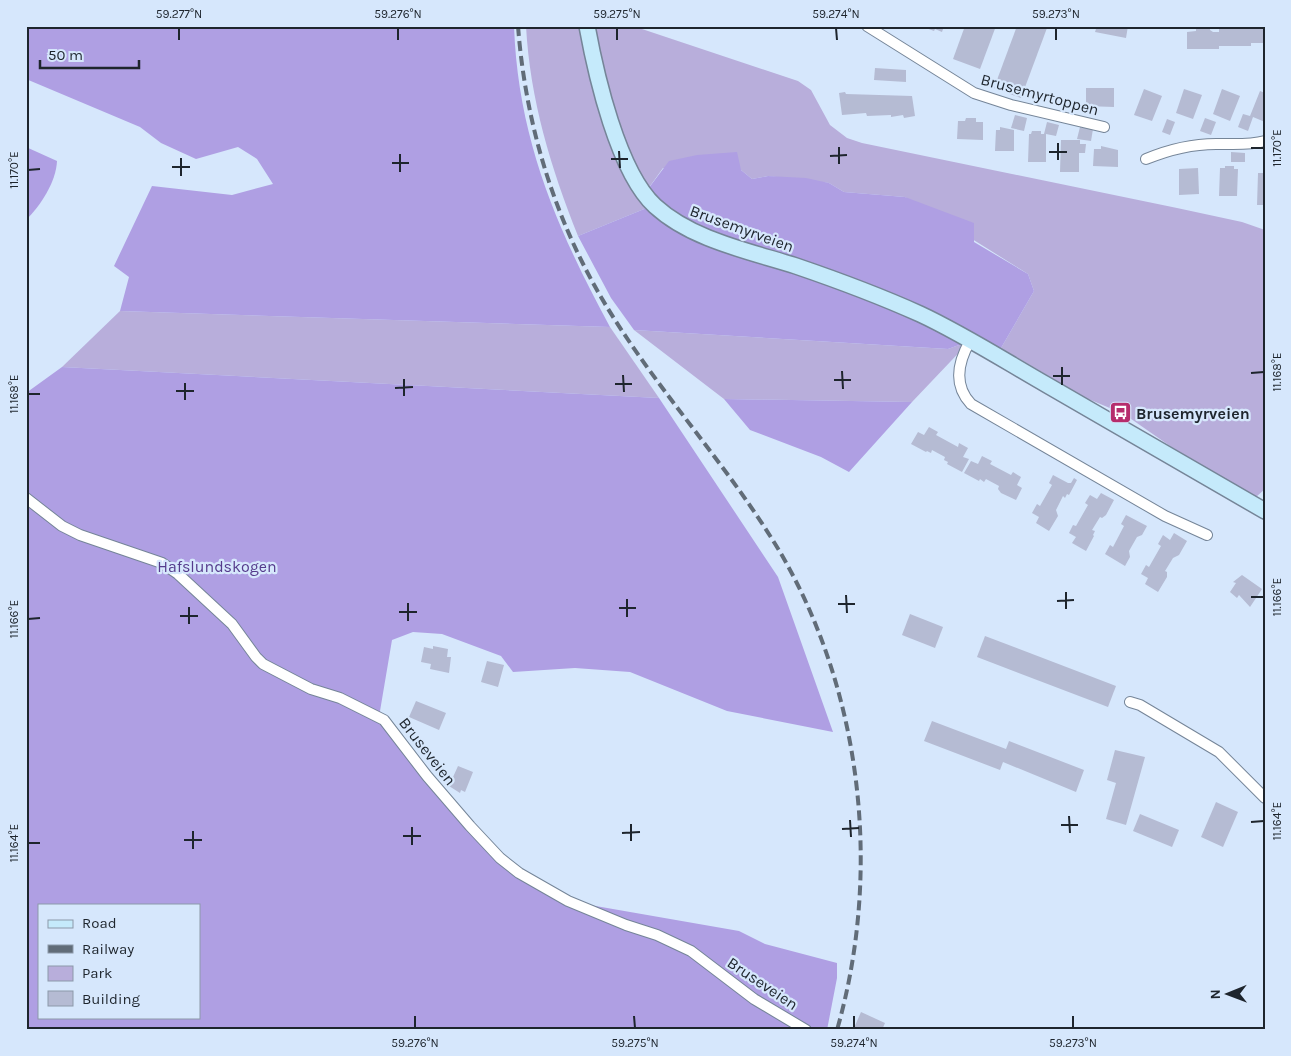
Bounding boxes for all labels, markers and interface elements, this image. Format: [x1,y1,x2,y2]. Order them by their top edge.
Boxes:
text: 59.277°N [156,7,202,21]
text: 59.276°N [374,7,422,21]
text: 59.275°N [593,7,641,21]
text: 59.274°N [812,7,860,21]
text: 59.273°N [1032,7,1080,21]
scale bar [40,38,139,70]
text: 50 m [48,46,83,64]
street label: Brusemyrtoppen [979,70,1101,119]
text: 11.170°E [1270,129,1284,167]
text: 11.170°E [7,151,21,189]
street label: Brusemyrveien [687,201,796,256]
text: 11.168°E [1270,352,1284,392]
text: 11.168°E [7,374,21,414]
bus stop icon: Brusemyrveien [1108,401,1132,425]
place label: Brusemyrveien [1136,404,1250,423]
park label: Hafslundskogen [157,557,277,576]
text: 11.166°E [1270,578,1284,616]
text: 11.166°E [7,600,21,638]
street label: Bruseveien [395,714,460,789]
text: 11.164°E [1270,802,1284,840]
text: 11.164°E [7,824,21,862]
legend [38,904,200,1018]
text: Road [82,914,117,932]
text: Railway [82,940,134,958]
street label: Bruseveien [724,953,802,1014]
text: Park [82,964,112,982]
north arrow [1204,968,1254,1018]
text: N [1207,989,1224,999]
text: Building [82,990,140,1008]
text: 59.276°N [391,1036,439,1050]
text: 59.275°N [611,1036,659,1050]
text: 59.274°N [830,1036,878,1050]
text: 59.273°N [1049,1036,1097,1050]

